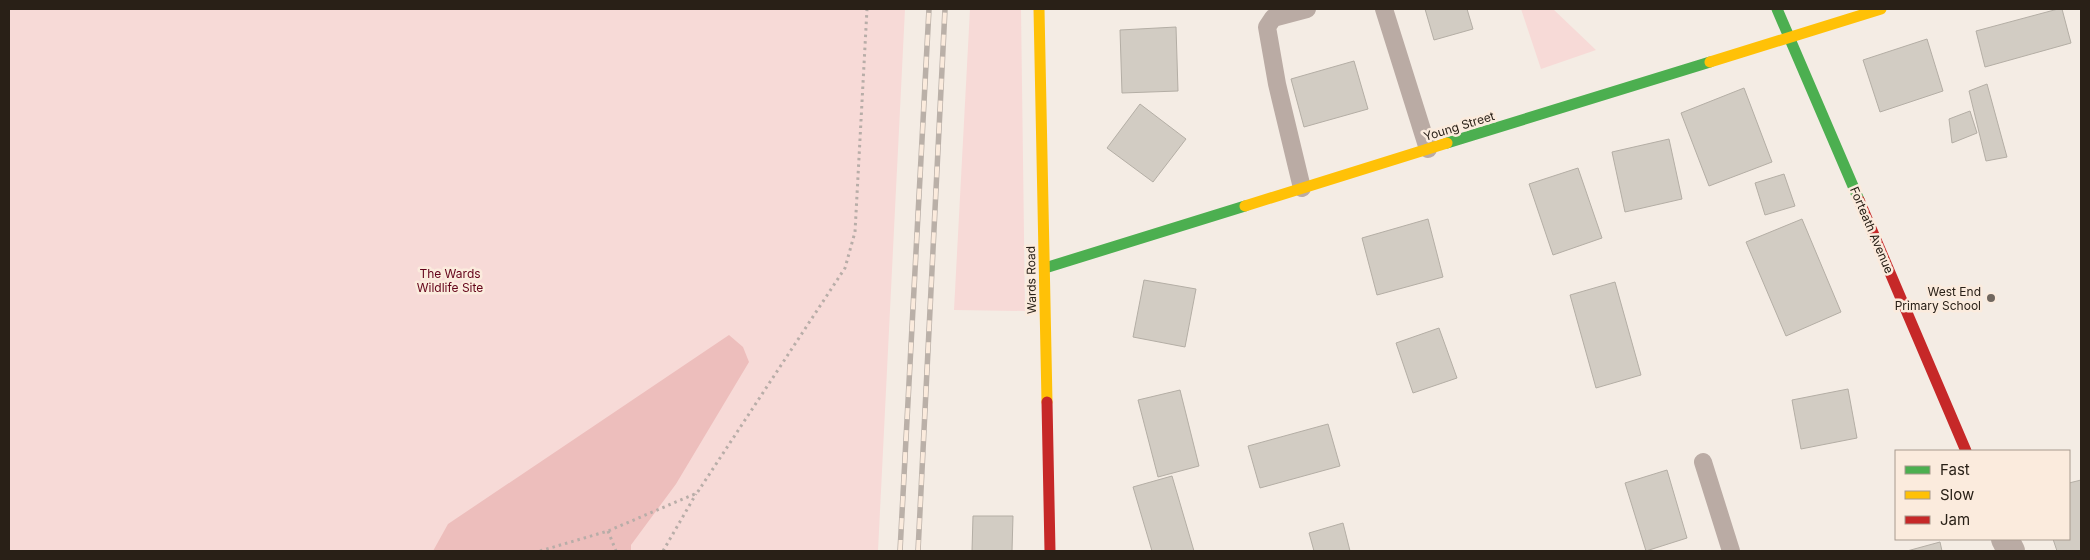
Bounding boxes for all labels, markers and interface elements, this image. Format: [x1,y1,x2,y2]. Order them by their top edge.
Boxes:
street label: Young Street [1422,108,1496,144]
street label: Forteath Avenue [1847,184,1897,276]
street label: Wards Road [1023,246,1039,314]
park label: The Wards Wildlife Site [417,266,483,295]
place label: West End Primary School [1895,284,1981,313]
marker: West End Primary School [1985,292,1997,304]
legend [1895,450,2070,540]
text: Fast [1940,460,1970,479]
text: Slow [1940,485,1974,504]
text: Jam [1940,510,1970,529]

